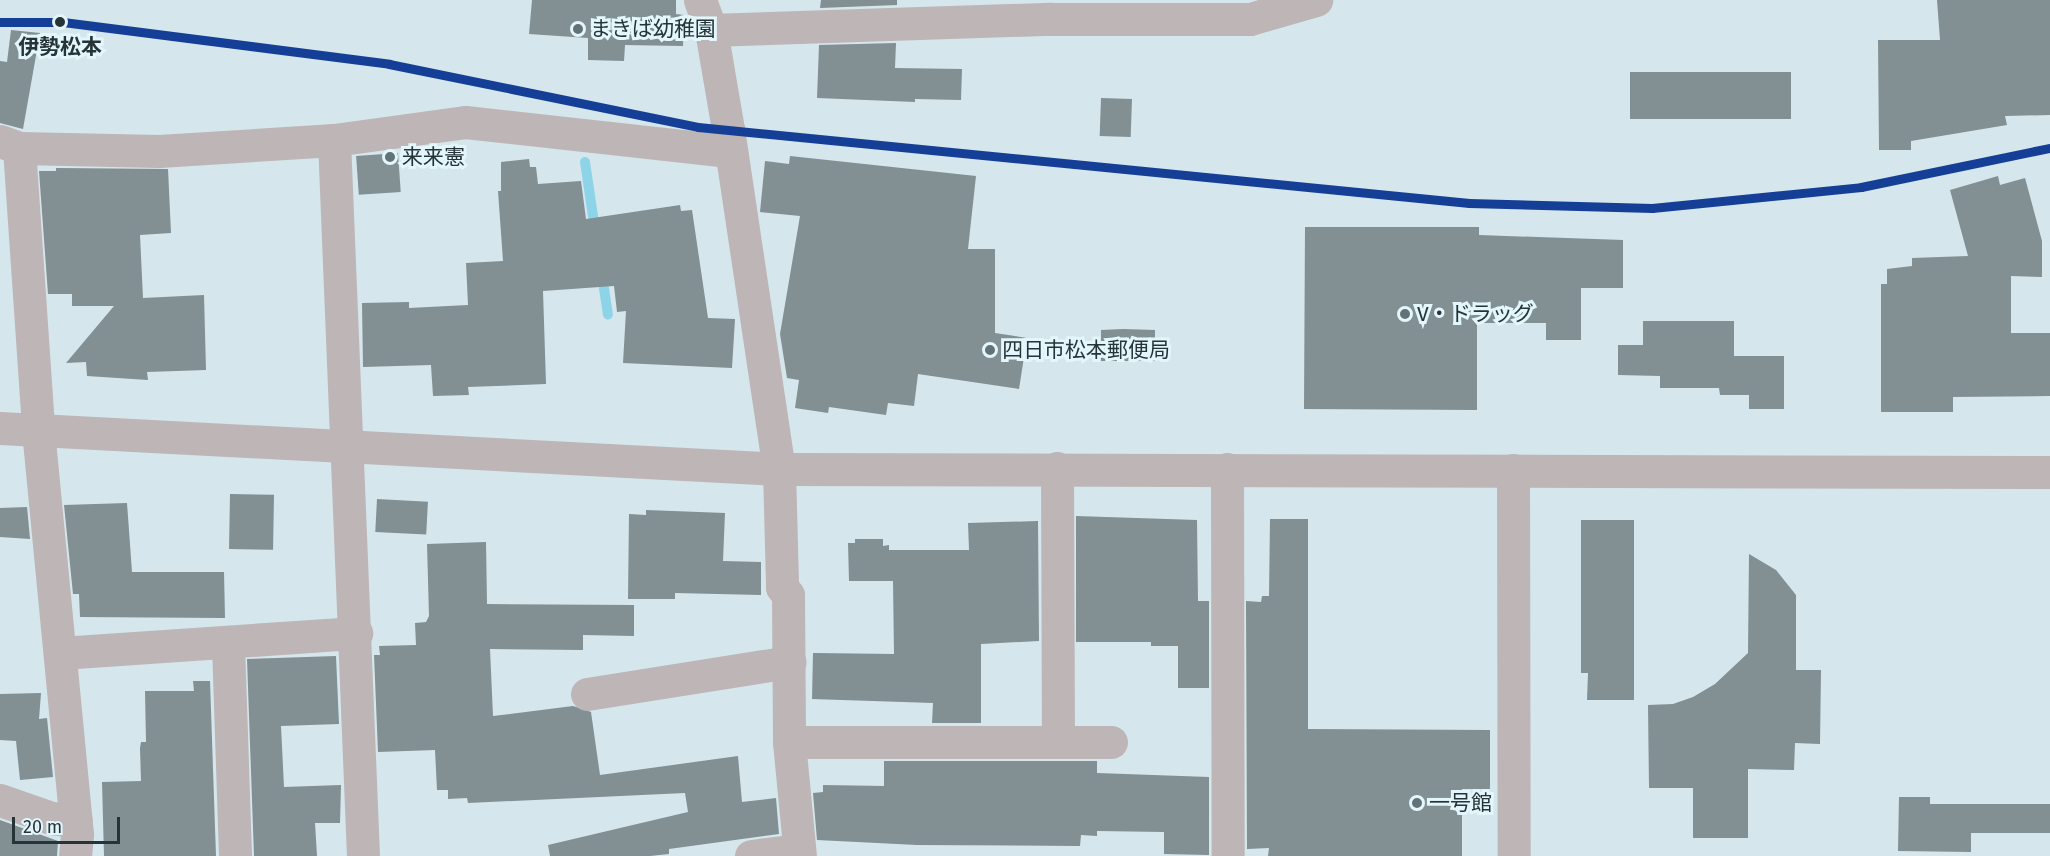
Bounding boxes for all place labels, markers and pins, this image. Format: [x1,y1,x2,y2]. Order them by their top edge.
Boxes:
marker: 伊勢松本 [50,12,70,32]
place label: まきば幼稚園 [590,16,716,42]
marker: まきば幼稚園 [571,22,585,36]
place label: 伊勢松本 [18,34,102,60]
place label: 来来憲 [402,144,465,170]
marker: 来来憲 [383,150,397,164]
place label: V・ドラッグ [1417,301,1534,327]
marker: V・ドラッグ [1398,307,1412,321]
place label: 四日市松本郵便局 [1002,337,1170,363]
marker: 四日市松本郵便局 [983,343,997,357]
place label: 一号館 [1429,790,1492,816]
marker: 一号館 [1410,796,1424,810]

